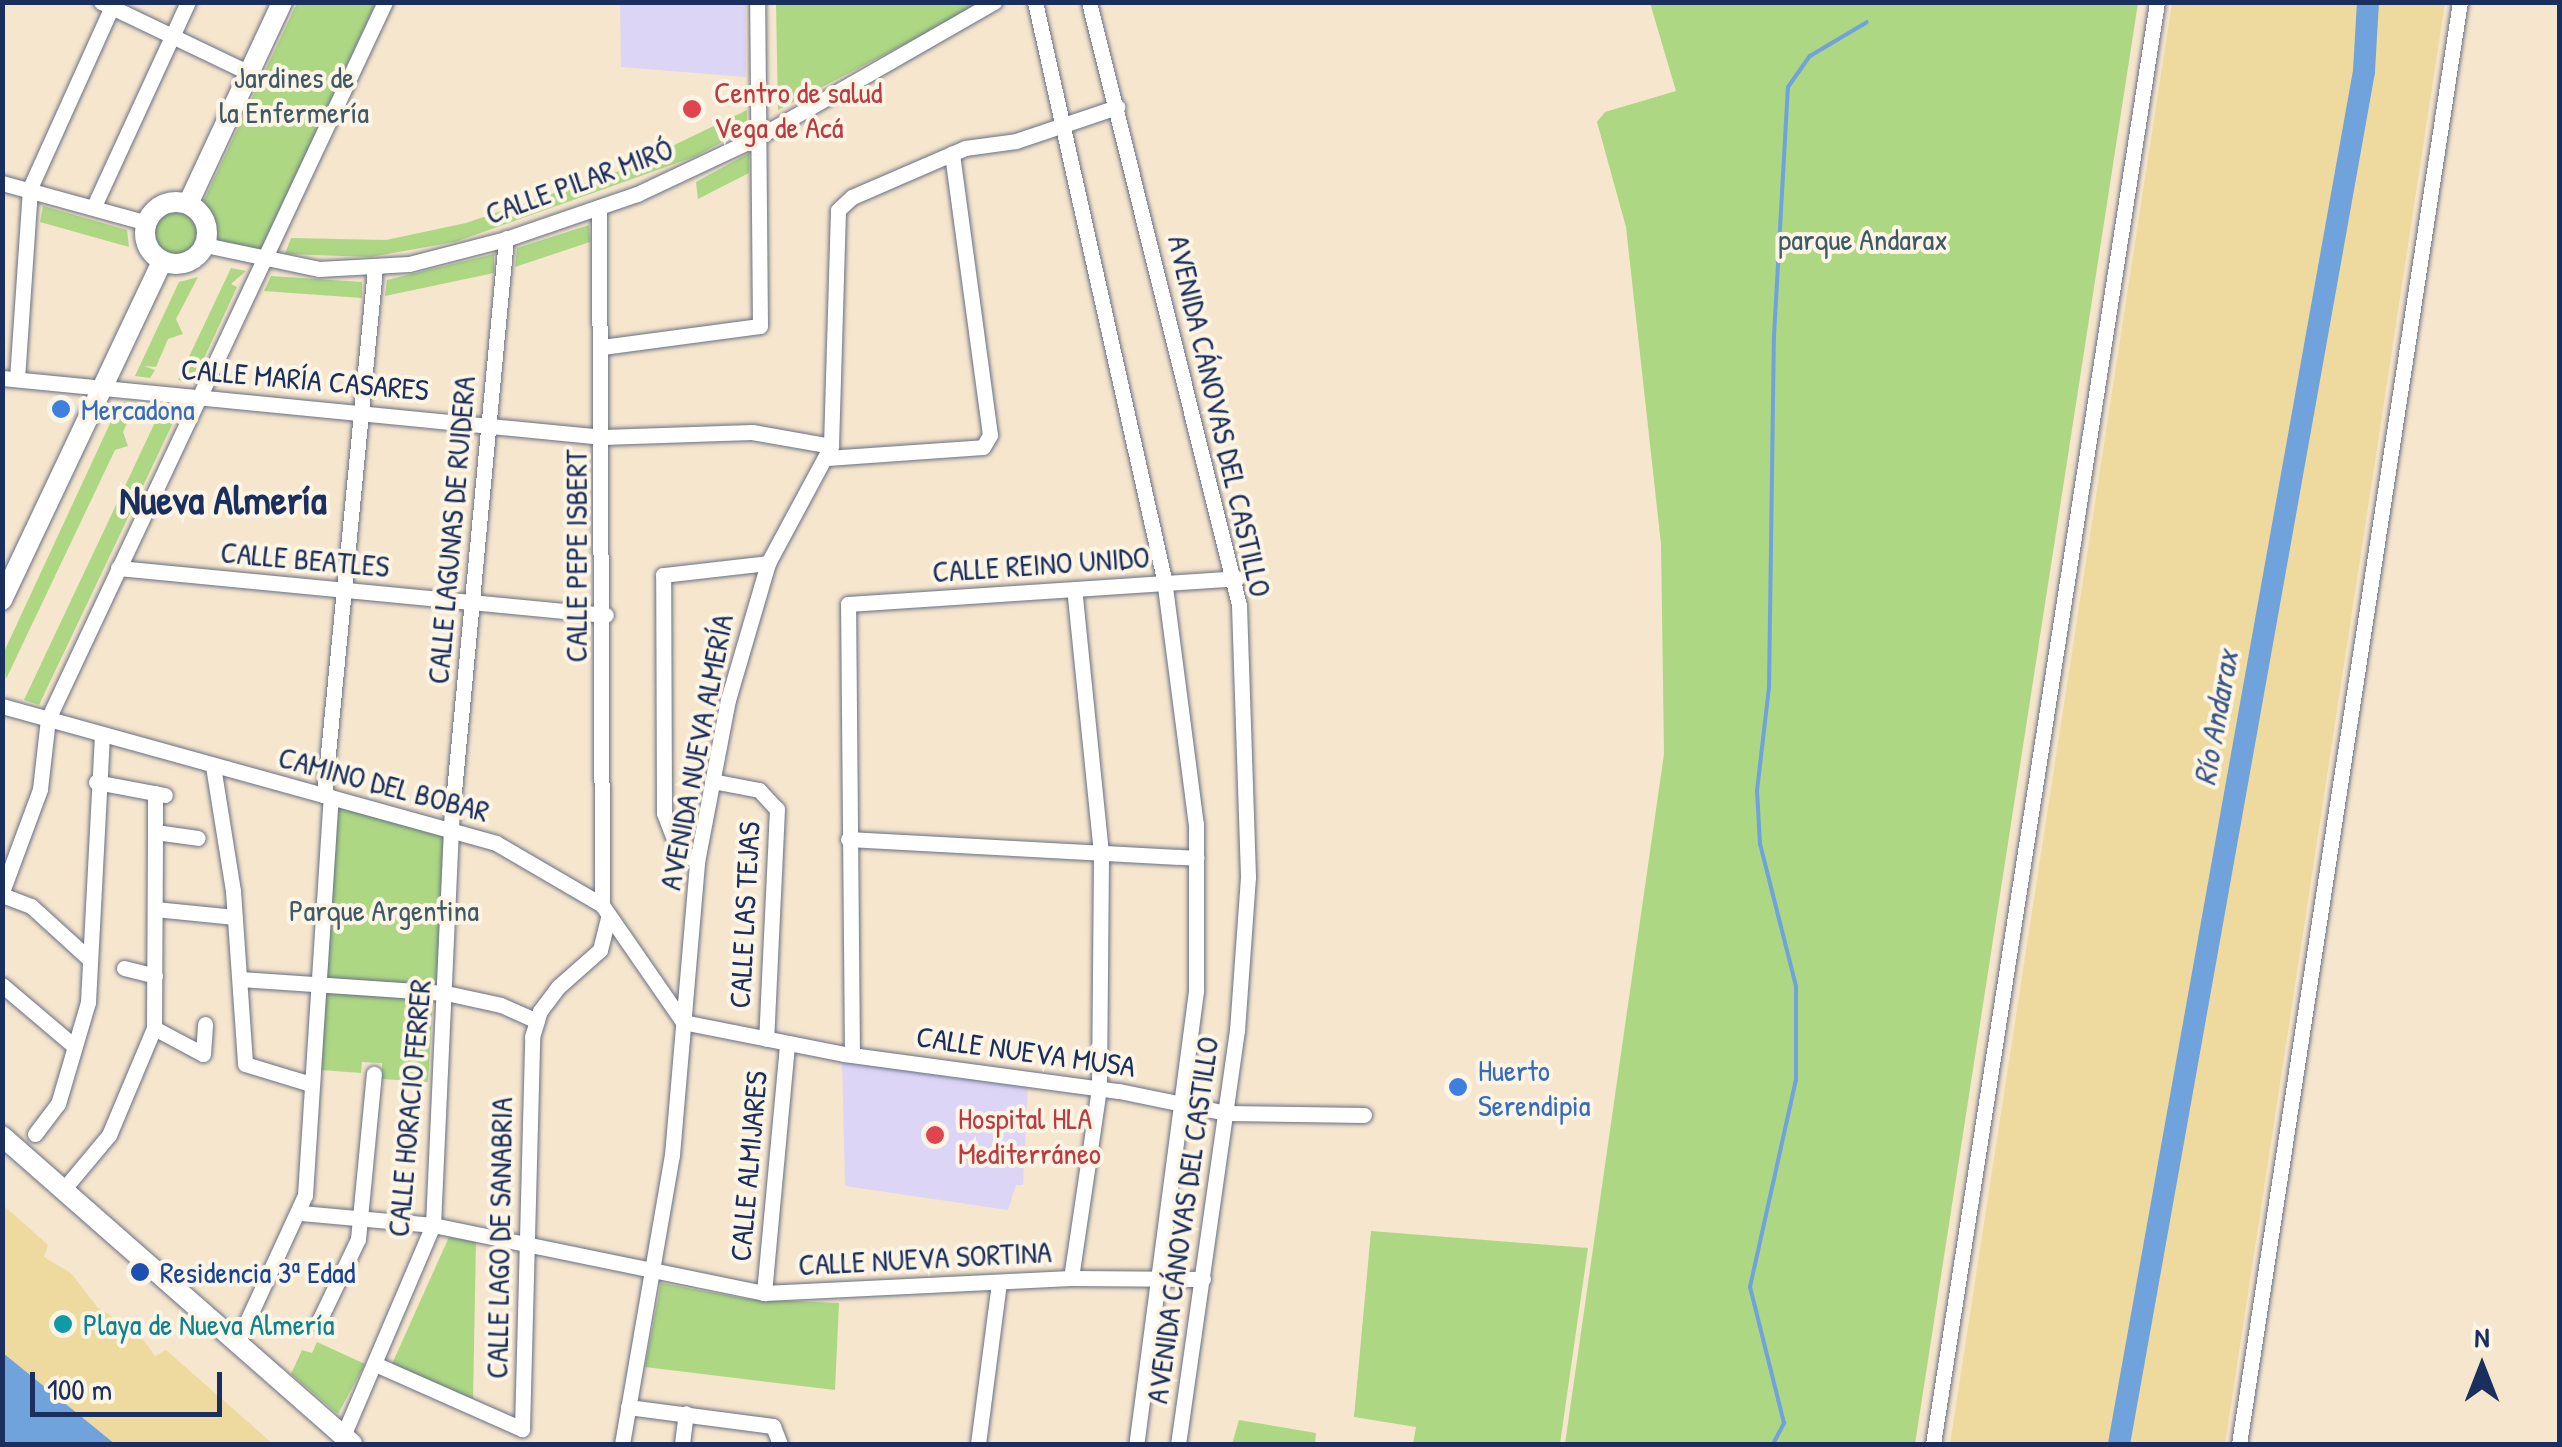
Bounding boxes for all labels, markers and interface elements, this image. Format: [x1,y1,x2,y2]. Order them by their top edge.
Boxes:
park label: Jardines de la Enfermería [219,59,369,130]
place label: Centro de salud Vega de Acá [714,74,882,144]
marker: Centro de salud Vega de Acá [679,96,705,122]
street label: CALLE PILAR MIRÓ [480,130,678,232]
park label: parque Andarax [1778,221,1948,257]
street label: AVENIDA CÁNOVAS DEL CASTILLO [1161,232,1279,600]
street label: CALLE MARÍA CASARES [180,350,430,408]
street label: CALLE LAGUNAS DE RUIDERA [420,375,482,685]
place label: Mercadona [81,391,195,427]
marker: Mercadona [50,398,72,420]
street label: CALLE PEPE ISBERT [558,450,594,662]
district label: Nueva Almería [119,475,327,523]
street label: CALLE BEATLES [219,534,391,584]
street label: CALLE REINO UNIDO [931,538,1151,590]
street label: AVENIDA NUEVA ALMERÍA [652,611,740,893]
water label: Río Andarax [2185,648,2247,788]
street label: CAMINO DEL BOBAR [275,739,493,829]
street label: CALLE LAS TEJAS [721,821,767,1009]
park label: Parque Argentina [289,892,479,928]
street label: CALLE HORACIO FERRER [380,978,438,1238]
street label: CALLE NUEVA MUSA [914,1018,1138,1084]
street label: AVENIDA CÁNOVAS DEL CASTILLO [1138,1034,1226,1406]
place label: Huerto Serendipia [1478,1052,1590,1122]
street label: CALLE ALMIJARES [722,1069,774,1263]
marker: Huerto Serendipia [1447,1076,1469,1098]
street label: CALLE LAGO DE SANABRIA [479,1097,519,1379]
place label: Hospital HLA Mediterráneo [958,1100,1101,1170]
marker: Hospital HLA Mediterráneo [922,1122,948,1148]
street label: CALLE NUEVA SORTINA [798,1233,1052,1283]
place label: Residencia 3ª Edad [160,1254,355,1290]
marker: Residencia 3ª Edad [129,1261,151,1283]
place label: Playa de Nueva Almería [83,1306,335,1342]
marker: Playa de Nueva Almería [52,1313,74,1335]
north arrow [2432,1317,2532,1417]
text: N [2475,1318,2489,1356]
scale bar [35,1352,228,1414]
text: 100 m [47,1369,112,1409]

